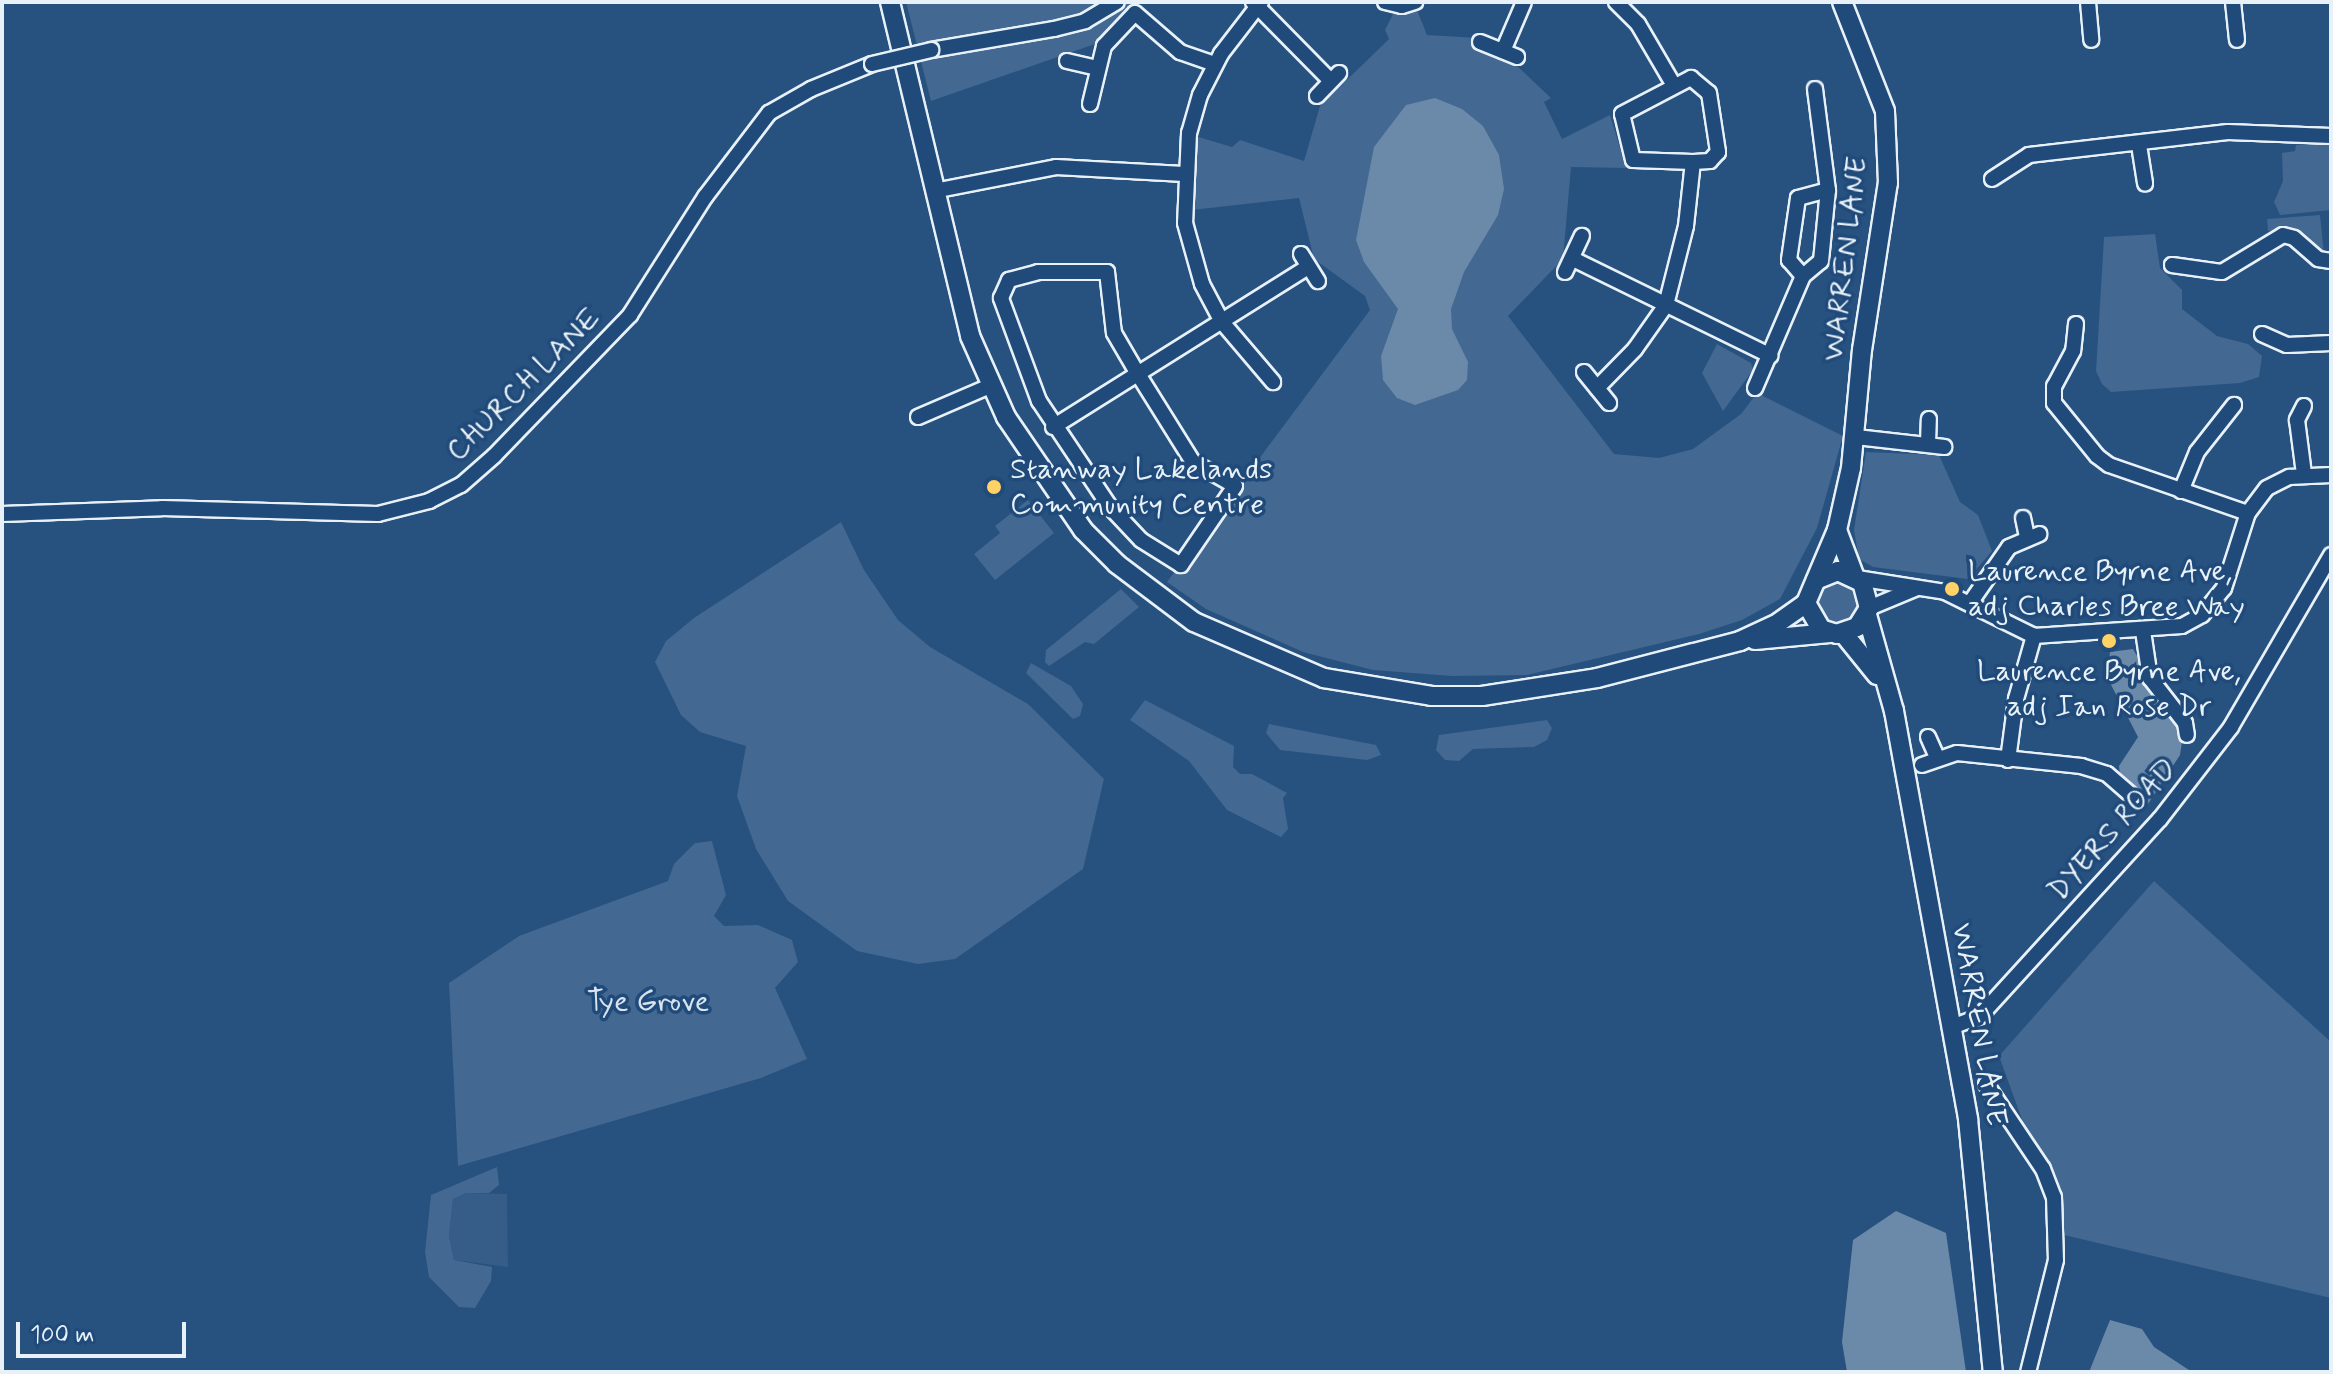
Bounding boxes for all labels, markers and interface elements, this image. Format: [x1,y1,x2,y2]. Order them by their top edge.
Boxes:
street label: WARREN LANE [1815,151,1877,367]
street label: CHURCH LANE [440,301,608,469]
place label: Stanway Lakelands Community Centre [1010,452,1265,522]
marker: Stanway Lakelands Community Centre [985,478,1003,496]
place label: Laurence Byrne Ave, adj Charles Bree Way [1968,554,2251,624]
marker: Laurence Byrne Ave, adj Charles Bree Way [1943,580,1961,598]
marker: Laurence Byrne Ave, adj Ian Rose Dr [2100,632,2118,650]
place label: Laurence Byrne Ave, adj Ian Rose Dr [1976,654,2242,724]
street label: DYERS ROAD [2042,752,2184,908]
street label: WARREN LANE [1942,917,2014,1133]
park label: Tye Grove [587,984,709,1020]
scale bar [20,1306,190,1356]
text: 100 m [30,1320,94,1351]

